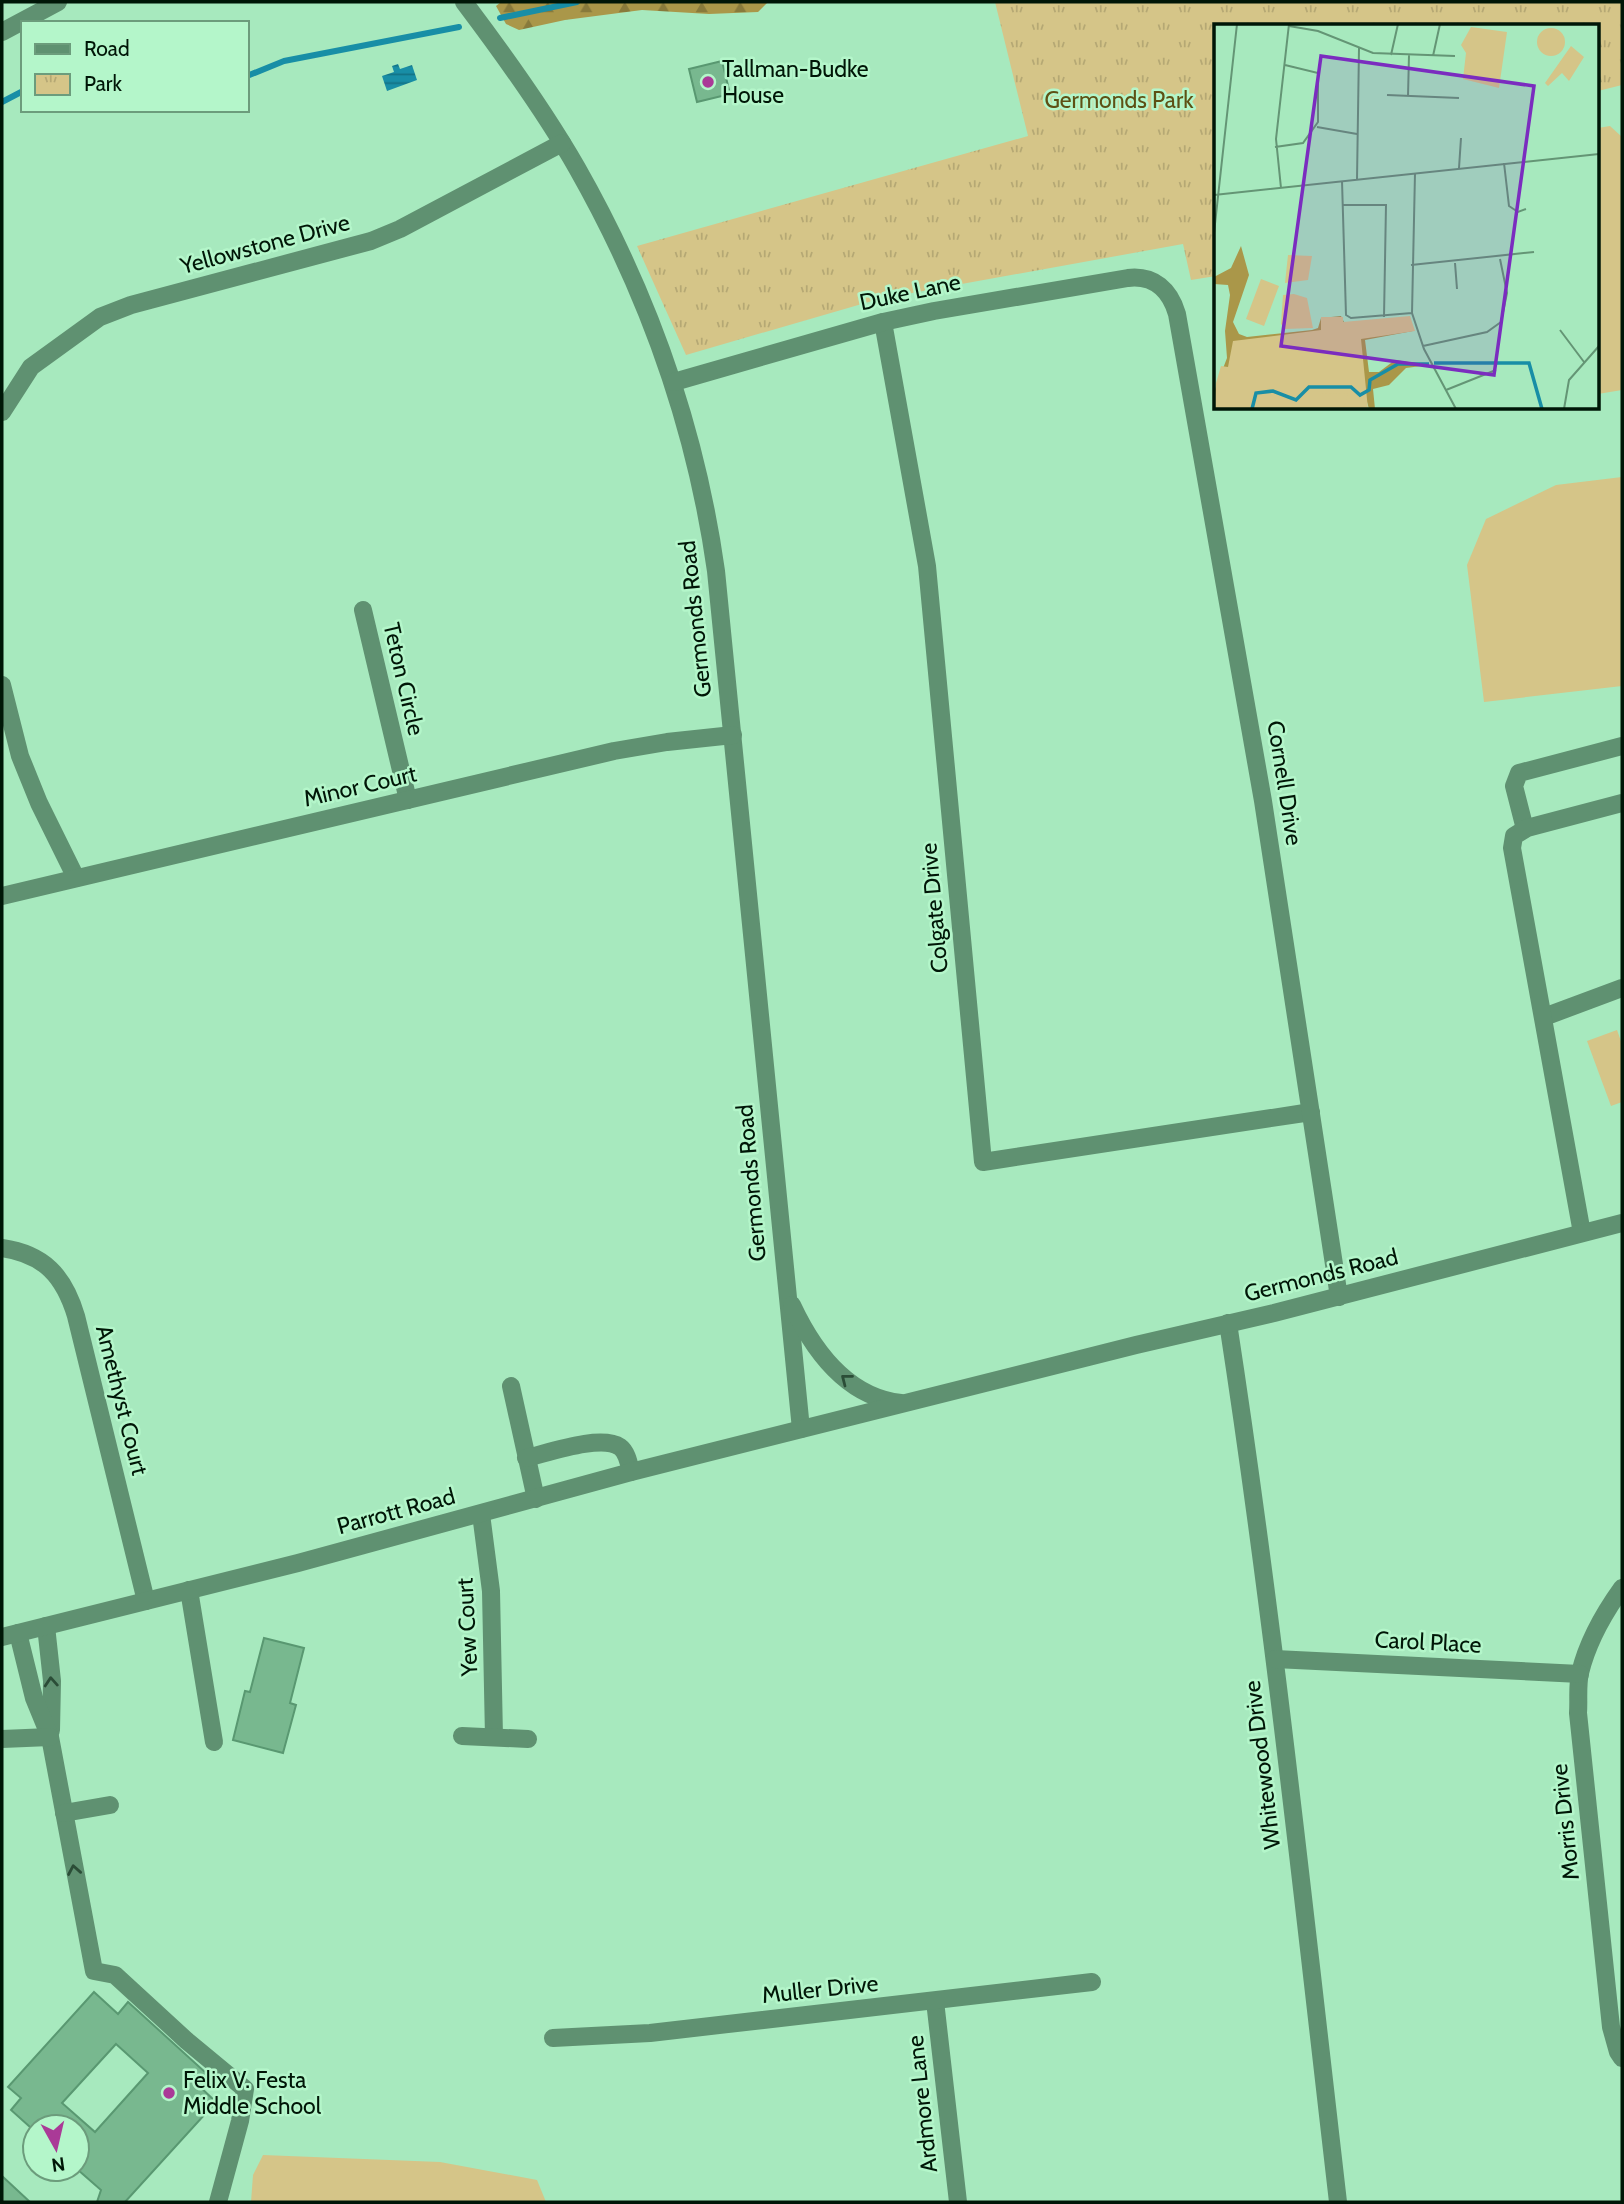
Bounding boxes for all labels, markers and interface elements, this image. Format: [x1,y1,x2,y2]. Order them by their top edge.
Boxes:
legend [21,21,248,112]
inset map [1214,24,1600,410]
text: Road [84,36,130,61]
place label: Tallman-Budke House [722,55,869,109]
text: Park [84,71,122,96]
marker: Tallman-Budke House [700,74,716,90]
park label: Germonds Park [1045,86,1194,114]
street label: Yellowstone Drive [176,208,353,280]
street label: Duke Lane [857,268,963,316]
street label: Germonds Road [673,539,717,699]
street label: Teton Circle [377,620,431,738]
street label: Cornell Drive [1261,719,1309,848]
street label: Minor Court [301,759,419,813]
street label: Colgate Drive [914,842,954,974]
street label: Germonds Road [730,1103,772,1263]
street label: Germonds Road [1241,1242,1401,1308]
street label: Amethyst Court [90,1322,154,1478]
one-way arrow [841,1375,854,1388]
street label: Parrott Road [334,1482,458,1540]
street label: Yew Court [450,1577,484,1678]
street label: Carol Place [1374,1625,1482,1659]
one-way arrow [44,1676,59,1687]
street label: Whitewood Drive [1238,1679,1286,1851]
street label: Morris Drive [1545,1762,1585,1882]
one-way arrow [67,1864,82,1876]
street label: Muller Drive [760,1969,880,2009]
street label: Ardmore Lane [901,2034,943,2174]
place label: Felix V. Festa Middle School [183,2066,322,2120]
marker: Felix V. Festa Middle School [161,2085,177,2101]
north arrow [21,2113,91,2183]
text: N [50,2152,67,2177]

